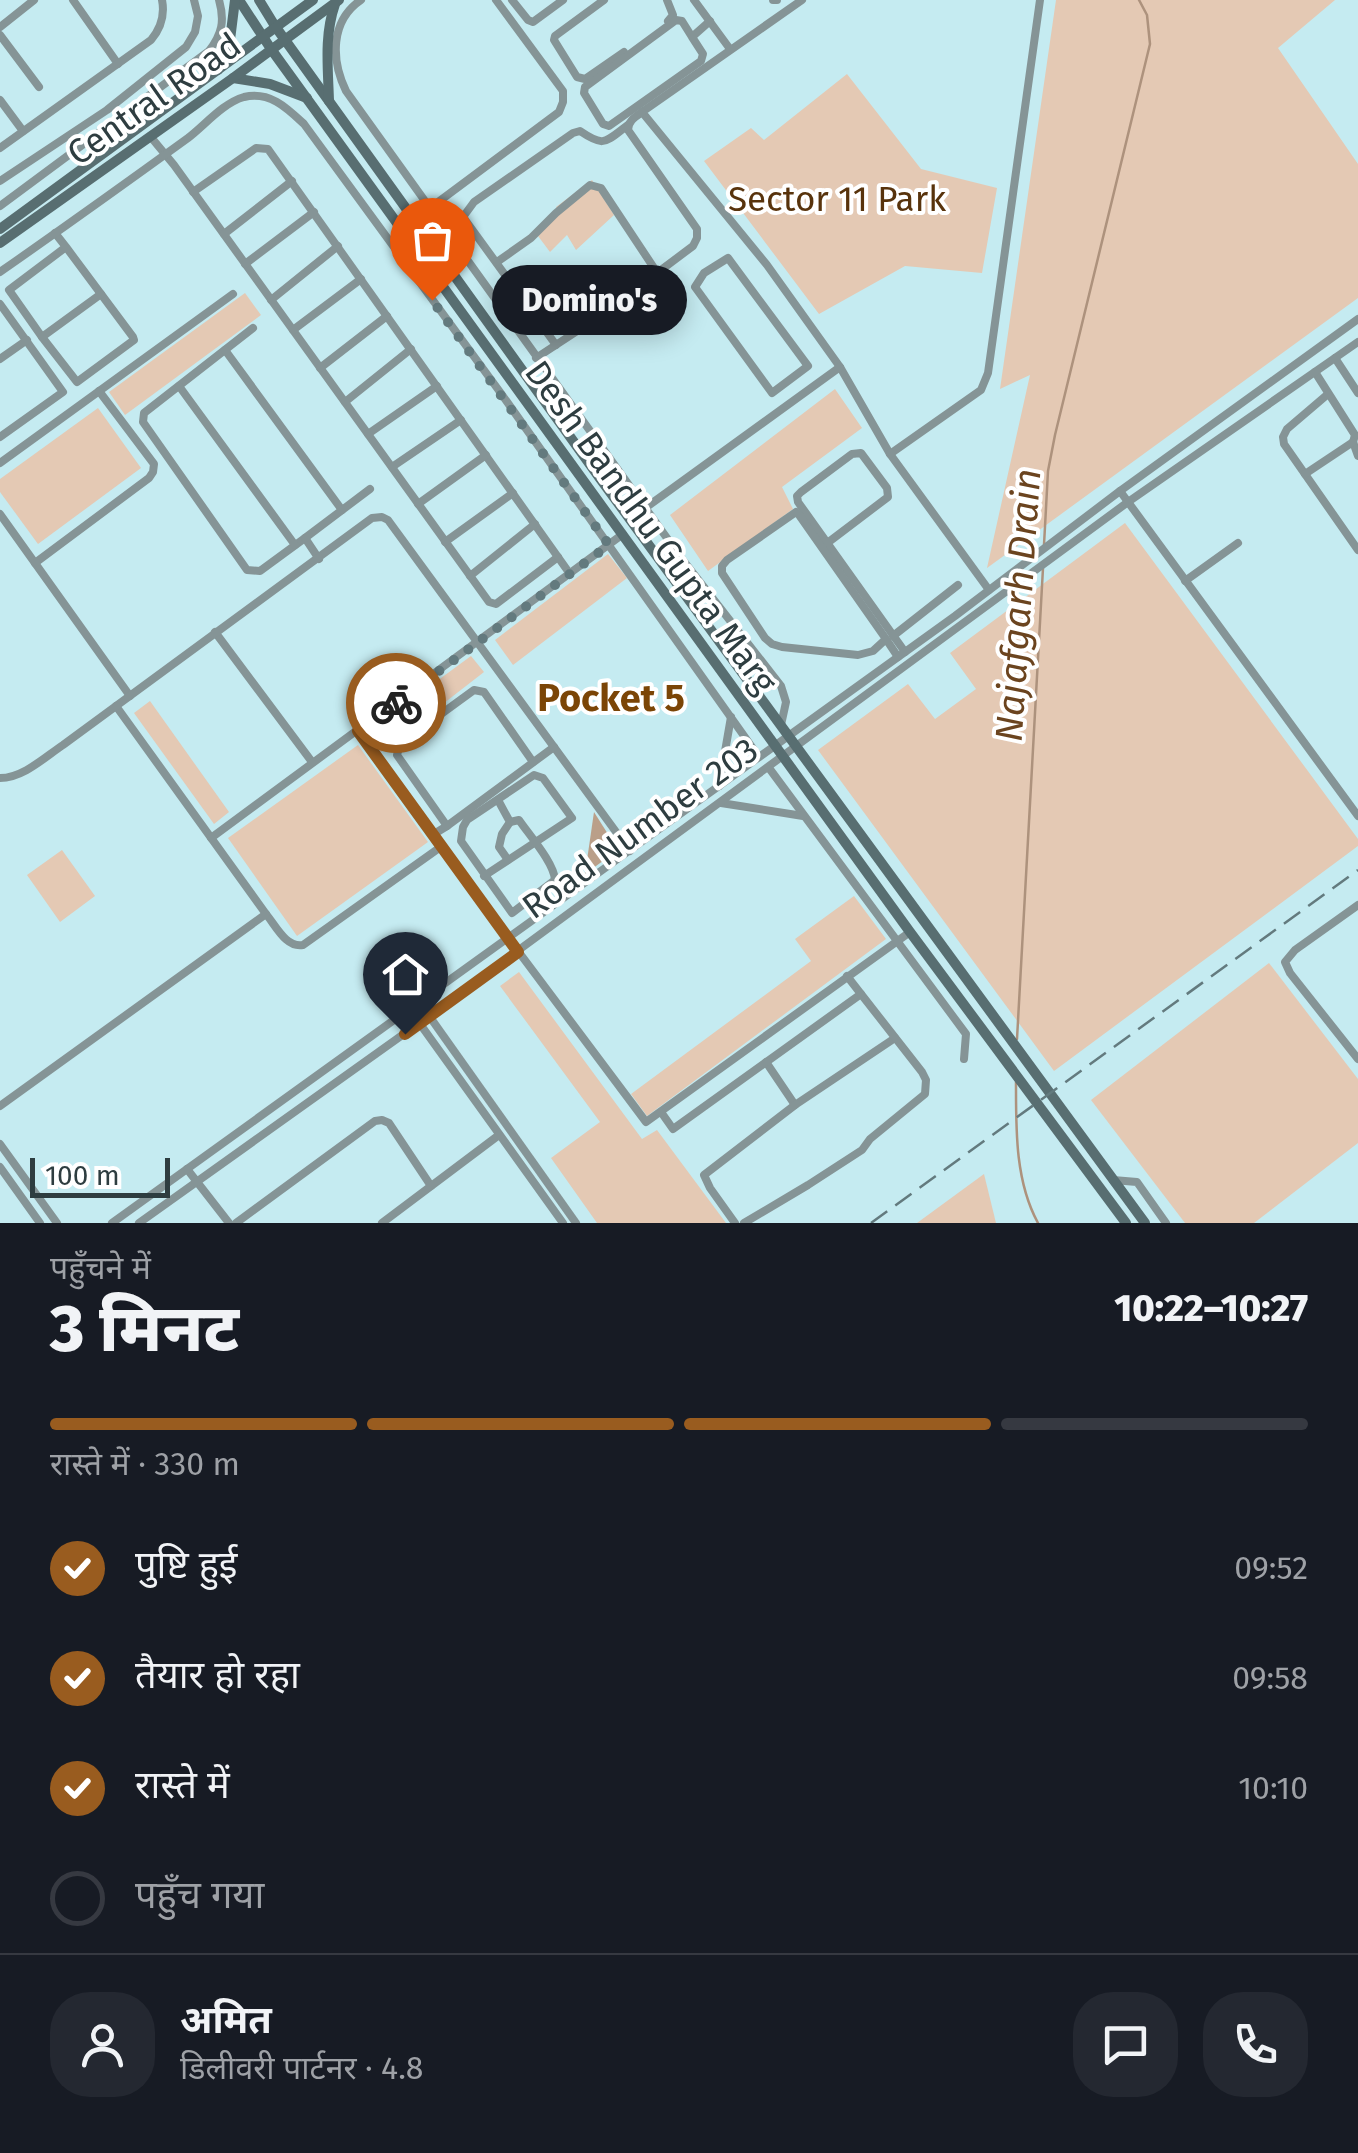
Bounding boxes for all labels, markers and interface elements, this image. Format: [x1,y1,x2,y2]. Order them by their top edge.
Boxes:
street label: Central Road [59,24,249,174]
park label: Sector 11 Park [728,178,946,220]
pin [390,198,475,301]
icon: bag [405,213,460,268]
callout: Domino's [492,265,687,335]
text: Domino's [522,281,657,319]
street label: Desh Bandhu Gupta Marg [516,352,786,702]
water label: Najafgarh Drain [986,467,1050,743]
courier [346,653,446,753]
district label: Pocket 5 [537,675,685,721]
icon: bike [369,676,424,731]
street label: Road Number 203 [514,728,766,928]
pin [363,932,448,1035]
icon: home [378,947,433,1002]
scale bar [30,1153,170,1198]
text: 100 m [45,1159,120,1192]
text: पहुँचने में [50,1249,151,1287]
text: 10:22–10:27 [1114,1285,1308,1331]
text: 3 मिनट [50,1290,239,1368]
text: रास्ते में · 330 m [50,1445,240,1483]
icon: check [50,1541,105,1596]
text: पुष्टि हुई [135,1542,238,1588]
text: 09:52 [1234,1549,1308,1587]
icon: check [50,1651,105,1706]
text: तैयार हो रहा [135,1652,300,1698]
text: 09:58 [1232,1659,1308,1697]
icon: check [50,1761,105,1816]
text: रास्ते में [135,1762,230,1808]
text: 10:10 [1238,1769,1308,1807]
text: पहुँच गया [135,1872,264,1918]
button: person [50,1992,155,2097]
button: chat [1073,1992,1178,2097]
button: phone [1203,1992,1308,2097]
text: अमित [180,1997,272,2043]
text: डिलीवरी पार्टनर · 4.8 [180,2049,423,2087]

